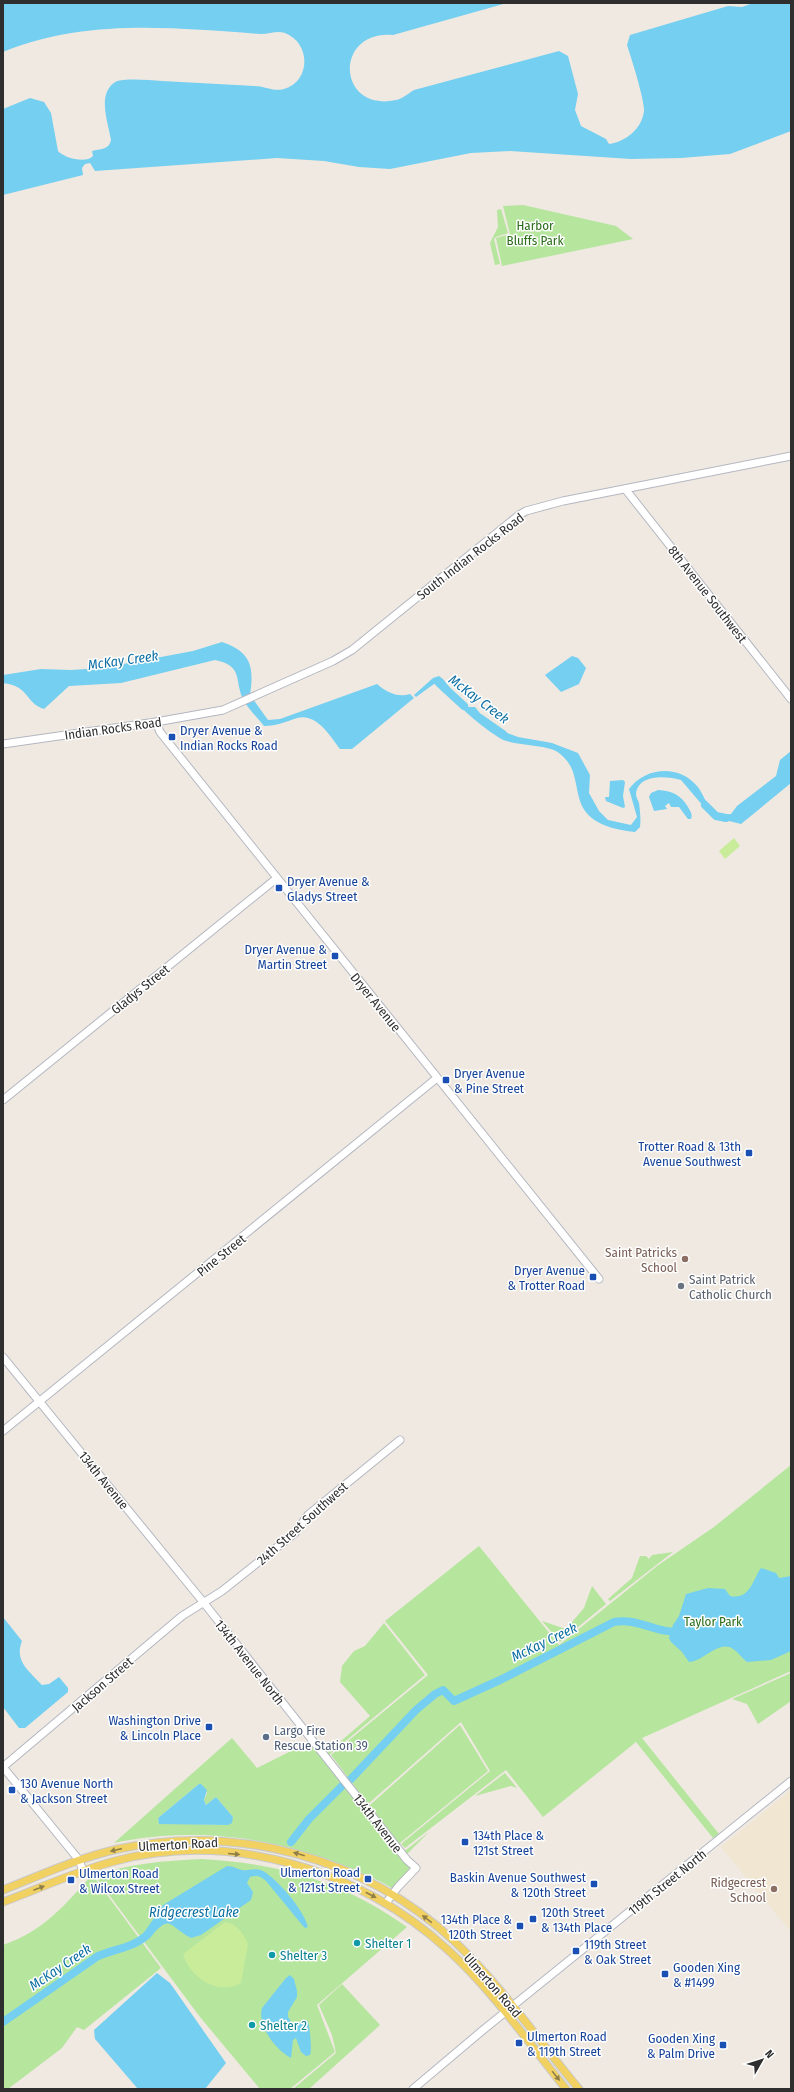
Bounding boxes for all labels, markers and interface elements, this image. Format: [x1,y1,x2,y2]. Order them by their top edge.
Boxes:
park label: Harbor Bluffs Park [507,218,564,248]
street label: South Indian Rocks Road [414,510,527,603]
street label: 8th Avenue Southwest [665,543,751,646]
water label: McKay Creek [87,647,160,674]
water label: McKay Creek [445,671,512,728]
street label: Indian Rocks Road [64,714,162,743]
place label: Dryer Avenue & Indian Rocks Road [180,723,278,753]
marker: Dryer Avenue & Indian Rocks Road [167,732,177,742]
place label: Dryer Avenue & Gladys Street [287,874,370,904]
marker: Dryer Avenue & Gladys Street [274,883,284,893]
place label: Dryer Avenue & Martin Street [244,942,328,972]
marker: Dryer Avenue & Martin Street [330,951,340,961]
street label: Gladys Street [108,961,173,1017]
street label: Dryer Avenue [347,970,404,1035]
place label: Dryer Avenue & Pine Street [454,1066,525,1096]
marker: Dryer Avenue & Pine Street [441,1075,451,1085]
place label: Trotter Road & 13th Avenue Southwest [638,1139,742,1169]
marker: Trotter Road & 13th Avenue Southwest [744,1148,754,1158]
street label: Pine Street [194,1231,249,1280]
place label: Saint Patricks School [605,1245,678,1275]
marker: Saint Patricks School [680,1254,690,1264]
place label: Dryer Avenue & Trotter Road [507,1263,585,1293]
marker: Dryer Avenue & Trotter Road [588,1272,598,1282]
place label: Saint Patrick Catholic Church [689,1272,772,1302]
marker: Saint Patrick Catholic Church [676,1281,686,1291]
street label: 134th Avenue [76,1448,132,1512]
street label: 24th Street Southwest [254,1478,351,1568]
park label: Taylor Park [684,1614,743,1629]
street label: 134th Avenue North [212,1617,287,1708]
water label: McKay Creek [508,1619,580,1666]
street label: Jackson Street [69,1653,136,1715]
place label: Washington Drive & Lincoln Place [108,1713,201,1743]
marker: Washington Drive & Lincoln Place [204,1722,214,1732]
place label: Largo Fire Rescue Station 39 [274,1723,368,1753]
marker: Largo Fire Rescue Station 39 [261,1732,271,1742]
place label: 130 Avenue North & Jackson Street [20,1776,113,1806]
marker: 130 Avenue North & Jackson Street [7,1785,17,1795]
street label: 134th Avenue [350,1791,405,1856]
place label: 134th Place & 121st Street [473,1828,545,1858]
street label: Ulmerton Road [138,1835,218,1854]
marker: 134th Place & 121st Street [460,1837,470,1847]
street label: 119th Street North [625,1846,709,1918]
one-way arrow [109,1847,122,1853]
one-way arrow [228,1850,240,1857]
one-way arrow [293,1851,305,1857]
place label: Ulmerton Road & 121st Street [280,1865,361,1895]
place label: Ulmerton Road & Wilcox Street [79,1866,161,1896]
place label: Baskin Avenue Southwest & 120th Street [450,1870,587,1900]
marker: Ulmerton Road & 121st Street [363,1874,373,1884]
marker: Ulmerton Road & Wilcox Street [66,1875,76,1885]
place label: Ridgecrest School [710,1875,767,1905]
marker: Baskin Avenue Southwest & 120th Street [589,1879,599,1889]
marker: Ridgecrest School [769,1884,779,1894]
one-way arrow [34,1885,45,1891]
one-way arrow [365,1892,376,1898]
water label: Ridgecrest Lake [149,1904,239,1921]
place label: 120th Street & 134th Place [541,1905,612,1935]
place label: 134th Place & 120th Street [441,1912,513,1942]
marker: 120th Street & 134th Place [528,1914,538,1924]
one-way arrow [422,1915,433,1923]
marker: 134th Place & 120th Street [515,1921,525,1931]
place label: Shelter 1 [365,1936,411,1951]
place label: 119th Street & Oak Street [584,1937,652,1967]
marker: Shelter 1 [352,1938,362,1948]
water label: McKay Creek [26,1940,95,1994]
marker: 119th Street & Oak Street [571,1946,581,1956]
place label: Shelter 3 [280,1948,327,1963]
marker: Shelter 3 [267,1950,277,1960]
street label: Ulmerton Road [461,1950,524,2020]
place label: Gooden Xing & #1499 [673,1960,741,1990]
marker: Gooden Xing & #1499 [660,1969,670,1979]
place label: Shelter 2 [260,2018,307,2033]
marker: Shelter 2 [247,2020,257,2030]
place label: Ulmerton Road & 119th Street [527,2029,607,2059]
place label: Gooden Xing & Palm Drive [647,2031,716,2061]
marker: Ulmerton Road & 119th Street [514,2038,524,2048]
marker: Gooden Xing & Palm Drive [718,2040,728,2050]
north arrow [742,2040,782,2080]
text: N [762,2047,777,2061]
one-way arrow [551,2071,560,2082]

